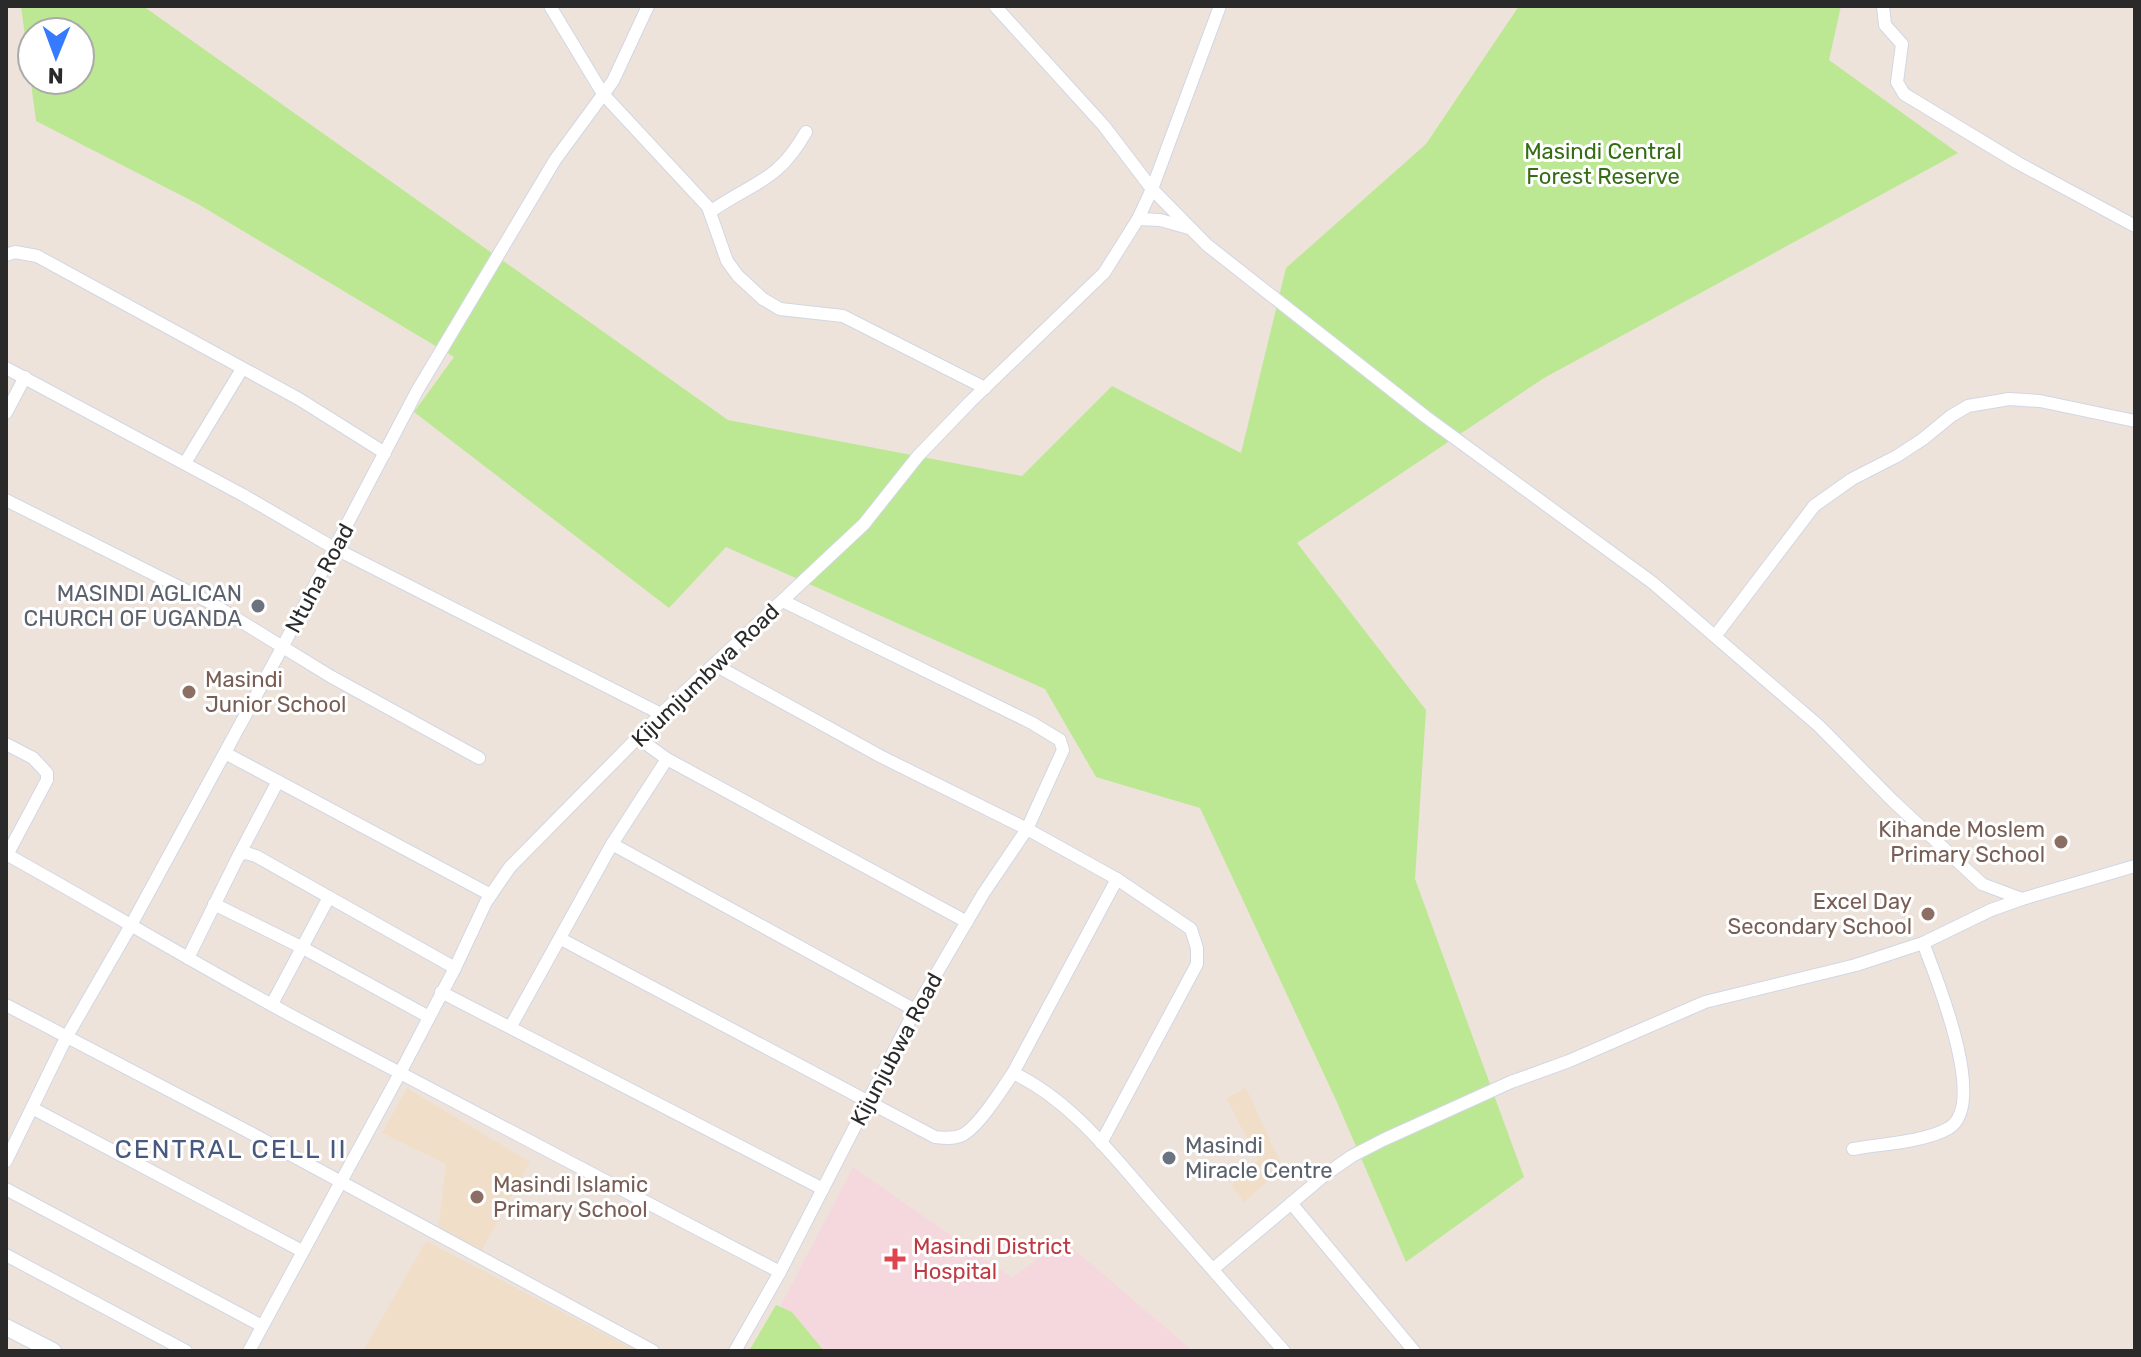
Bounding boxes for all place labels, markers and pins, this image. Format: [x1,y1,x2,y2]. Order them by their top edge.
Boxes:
place label: MASINDI AGLICAN CHURCH OF UGANDA [24,580,242,632]
marker: MASINDI AGLICAN CHURCH OF UGANDA [249,597,267,615]
place label: Masindi Junior School [205,666,346,718]
marker: Masindi Junior School [180,683,198,701]
place label: Kihande Moslem Primary School [1878,816,2045,868]
marker: Kihande Moslem Primary School [2052,833,2070,851]
place label: Excel Day Secondary School [1728,888,1912,940]
marker: Excel Day Secondary School [1919,905,1937,923]
place label: Masindi Miracle Centre [1185,1132,1333,1184]
marker: Masindi Miracle Centre [1160,1149,1178,1167]
place label: Masindi Islamic Primary School [493,1171,648,1223]
marker: Masindi Islamic Primary School [468,1188,486,1206]
place label: Masindi District Hospital [913,1233,1071,1285]
marker: Masindi District Hospital [884,1248,906,1270]

